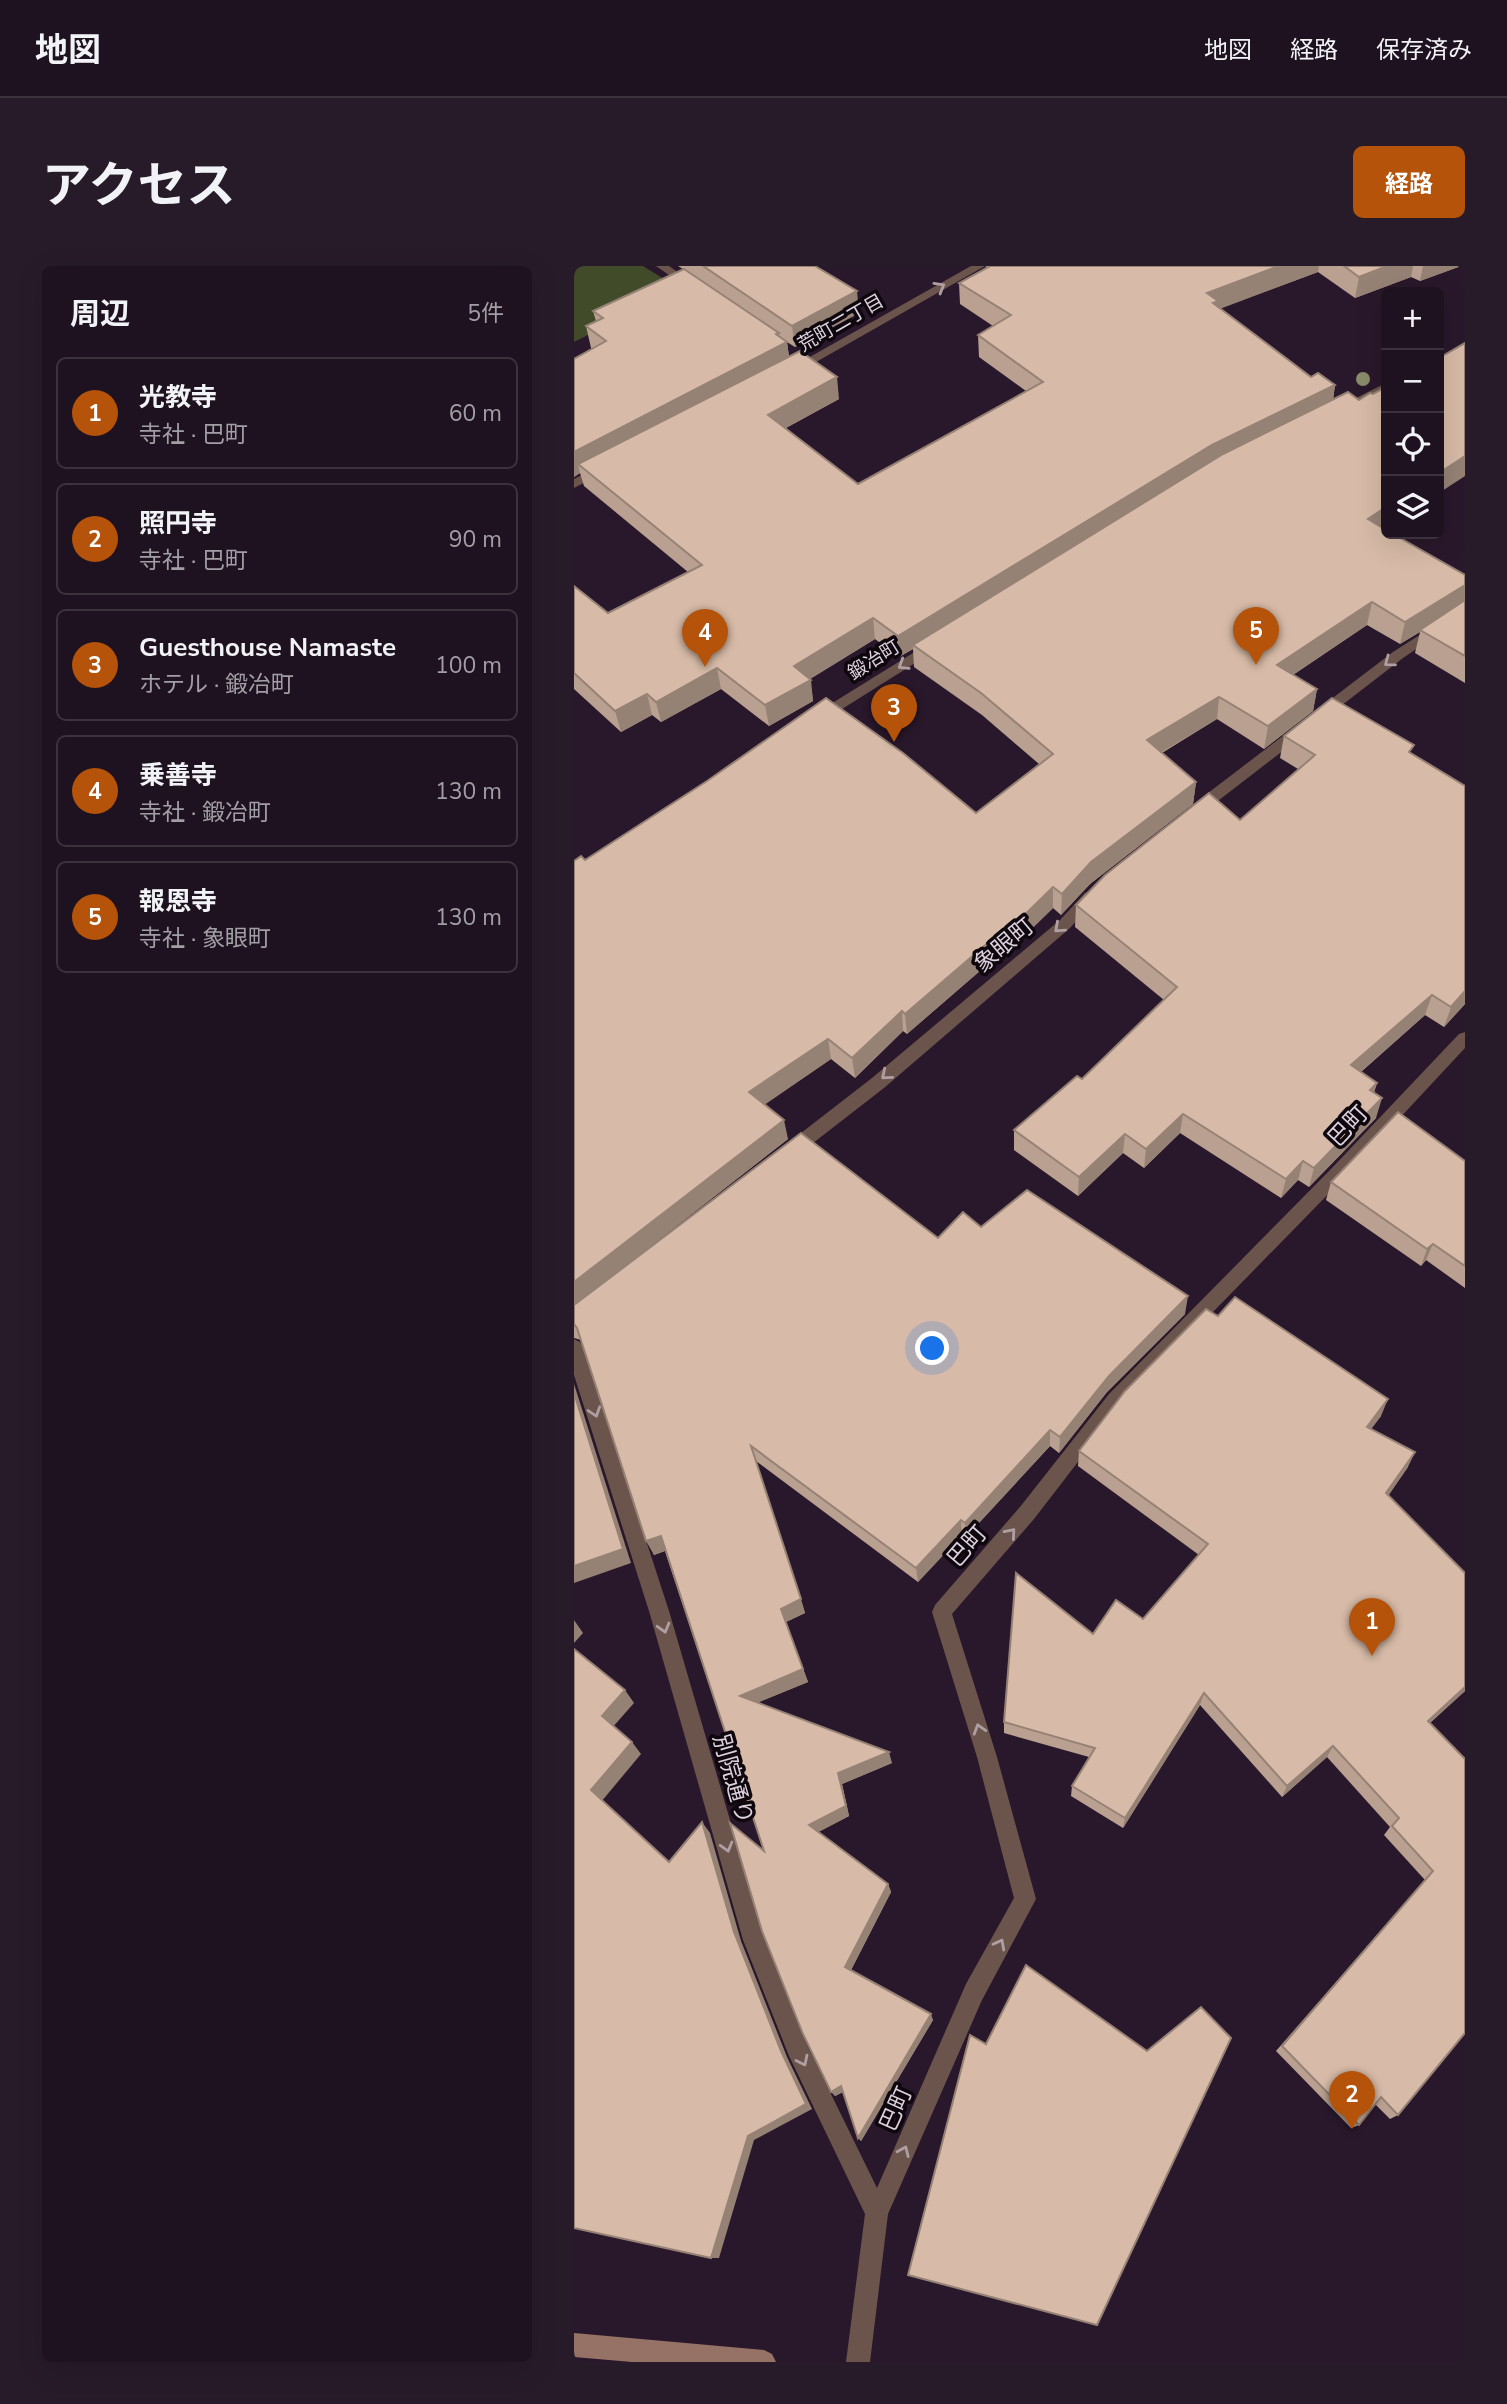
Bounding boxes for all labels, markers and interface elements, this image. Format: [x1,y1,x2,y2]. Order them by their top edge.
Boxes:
text: 地図 [35,28,101,73]
text: 地図 [1204,34,1252,66]
text: 経路 [1290,34,1338,66]
text: 保存済み [1376,34,1472,66]
button: 経路 [1353,146,1465,218]
text: アクセス [42,152,236,219]
one-way arrow [933,282,945,295]
map controls [1381,287,1444,539]
button: + [1381,287,1444,350]
street label: 荒町二丁目 [793,288,889,358]
text: 周辺 [70,294,130,335]
text: 5件 [467,298,504,329]
button: − [1381,350,1444,413]
text: 光教寺 [139,380,217,415]
text: 1 [88,398,102,429]
text: 60 m [449,398,502,429]
button: locate [1381,413,1444,476]
text: 寺社 · 巴町 [139,419,248,450]
button: layers [1381,476,1444,539]
text: 照円寺 [139,506,217,541]
text: 2 [88,524,102,555]
text: 90 m [449,524,502,555]
text: 寺社 · 巴町 [139,545,248,576]
pin: 5 [1233,607,1279,665]
pin: 4 [682,609,728,667]
text: Guesthouse Namaste [139,630,396,665]
street label: 鍛冶町 [843,634,905,686]
text: 3 [88,650,102,681]
text: 100 m [435,650,502,681]
one-way arrow [1384,654,1396,666]
one-way arrow [897,656,910,669]
text: ホテル · 鍛冶町 [139,669,294,700]
pin: 3 [871,684,917,742]
text: 乗善寺 [139,758,217,793]
text: 4 [88,776,102,807]
text: 130 m [435,776,502,807]
text: 寺社 · 鍛冶町 [139,797,271,828]
text: 報恩寺 [139,884,217,919]
text: 5 [88,902,102,933]
text: 130 m [435,902,502,933]
street label: 象眼町 [968,911,1040,979]
one-way arrow [1055,920,1068,932]
text: 寺社 · 象眼町 [139,923,271,954]
one-way arrow [882,1067,895,1079]
street label: 巴町 [1321,1099,1375,1153]
your location [915,1331,949,1365]
one-way arrow [587,1405,601,1417]
street label: 巴町 [940,1518,994,1574]
one-way arrow [1003,1528,1015,1541]
pin: 1 [1349,1598,1395,1656]
one-way arrow [656,1622,671,1634]
one-way arrow [972,1723,987,1735]
street label: 別院通り [705,1731,761,1827]
one-way arrow [718,1841,733,1853]
one-way arrow [992,1939,1005,1951]
one-way arrow [795,2054,809,2066]
pin: 2 [1329,2071,1375,2129]
street label: 巴町 [872,2082,920,2136]
one-way arrow [896,2145,910,2158]

